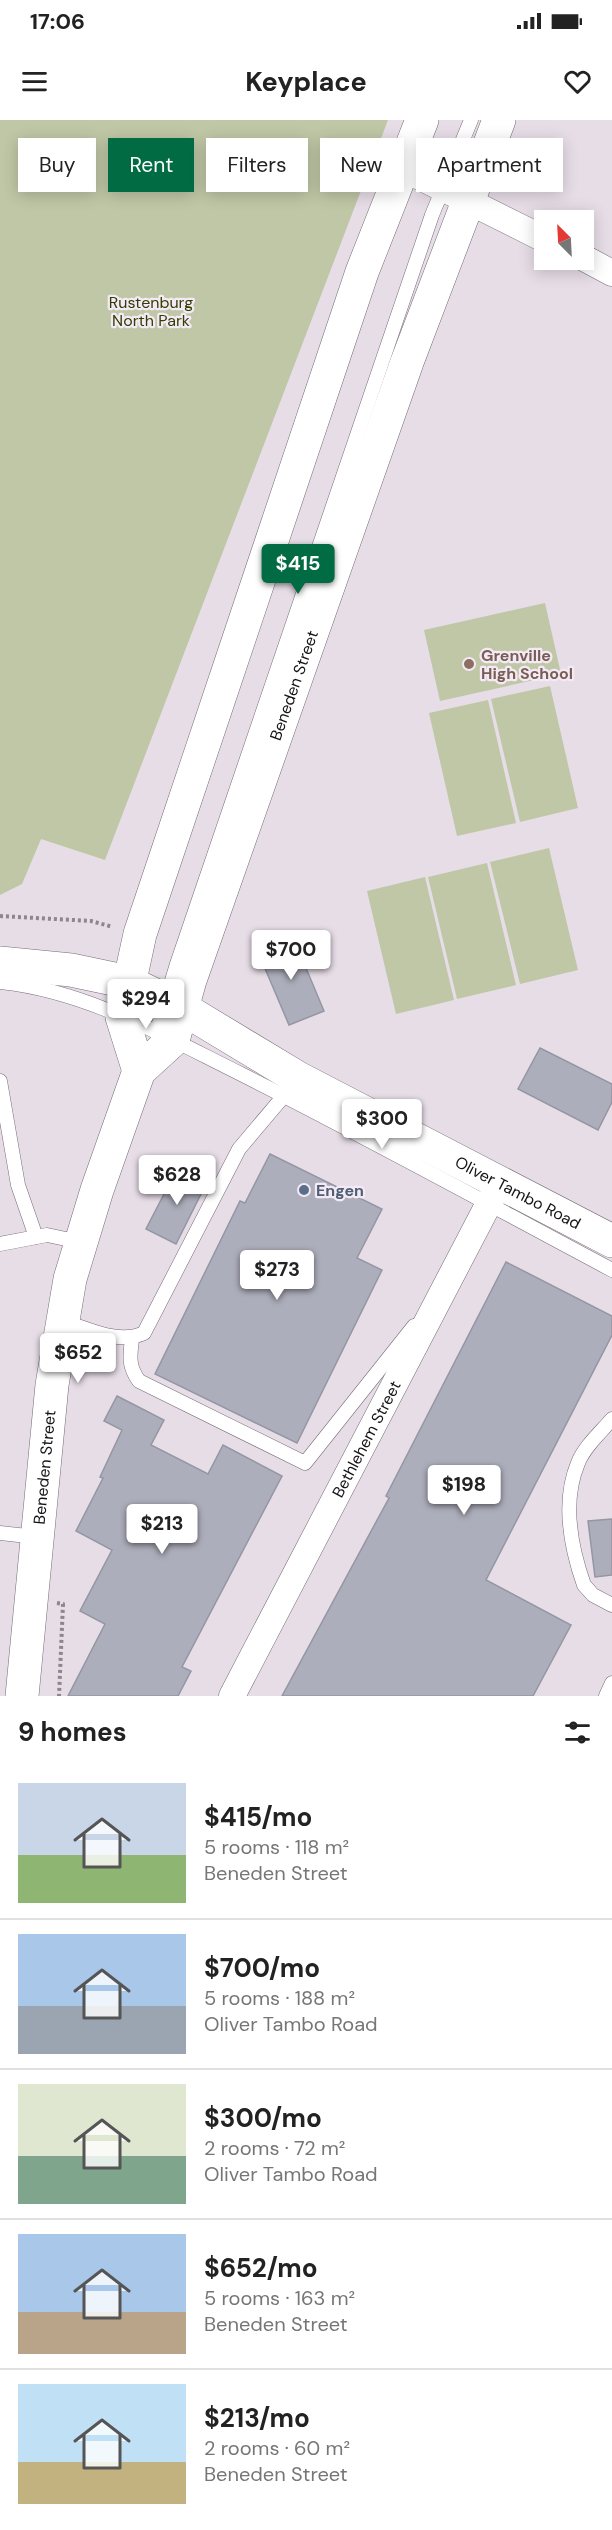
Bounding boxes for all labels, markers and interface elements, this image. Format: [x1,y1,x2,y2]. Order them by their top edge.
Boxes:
text: 17:06 [30,7,85,36]
text: Keyplace [245,64,367,99]
icon: menu [18,65,51,98]
icon: heart [561,65,594,98]
chip: Buy [18,138,96,192]
chip: Rent [108,138,194,192]
chip: Filters [206,138,308,192]
chip: New [320,138,404,192]
chip: Apartment [416,138,563,192]
north arrow [534,210,594,270]
map controls [534,210,594,270]
park label: Rustenburg North Park [109,292,193,331]
pin: $415 [262,544,334,595]
text: $415 [276,550,320,576]
street label: Beneden Street [265,628,323,743]
place label: Grenville High School [481,645,573,684]
marker: Grenville High School [462,657,476,671]
pin: $700 [255,930,327,981]
text: $700 [266,936,316,962]
pin: $294 [110,979,182,1030]
text: $294 [121,985,171,1011]
pin: $300 [346,1099,418,1150]
text: $300 [356,1105,408,1131]
street label: Oliver Tambo Road [451,1151,584,1234]
pin: $628 [141,1155,213,1206]
text: $628 [153,1161,201,1187]
place label: Engen [316,1180,364,1201]
marker: Engen [297,1183,311,1197]
pin: $273 [241,1250,313,1301]
text: $273 [254,1256,300,1282]
pin: $652 [42,1333,114,1384]
text: $652 [54,1339,102,1365]
street label: Bethlehem Street [327,1377,406,1501]
street label: Beneden Street [29,1409,61,1525]
pin: $198 [428,1465,500,1516]
text: $198 [442,1471,486,1497]
pin: $213 [126,1504,198,1555]
text: $213 [141,1510,183,1536]
text: 9 homes [18,1715,127,1749]
icon: filters [561,1716,594,1749]
text: $415/mo [204,1800,312,1834]
icon: home [66,1807,138,1879]
text: 5 rooms · 118 m² [204,1834,349,1860]
text: Beneden Street [204,1860,348,1886]
text: $700/mo [204,1951,320,1985]
icon: home [66,1958,138,2030]
text: 5 rooms · 188 m² [204,1985,355,2011]
text: Oliver Tambo Road [204,2011,378,2037]
text: $300/mo [204,2101,322,2135]
icon: home [66,2108,138,2180]
text: 2 rooms · 72 m² [204,2135,345,2161]
text: Oliver Tambo Road [204,2161,378,2187]
text: $652/mo [204,2251,318,2285]
icon: home [66,2258,138,2330]
text: 5 rooms · 163 m² [204,2285,355,2311]
text: Beneden Street [204,2311,348,2337]
text: $213/mo [204,2401,310,2435]
icon: home [66,2408,138,2480]
text: 2 rooms · 60 m² [204,2435,350,2461]
text: Beneden Street [204,2461,348,2487]

